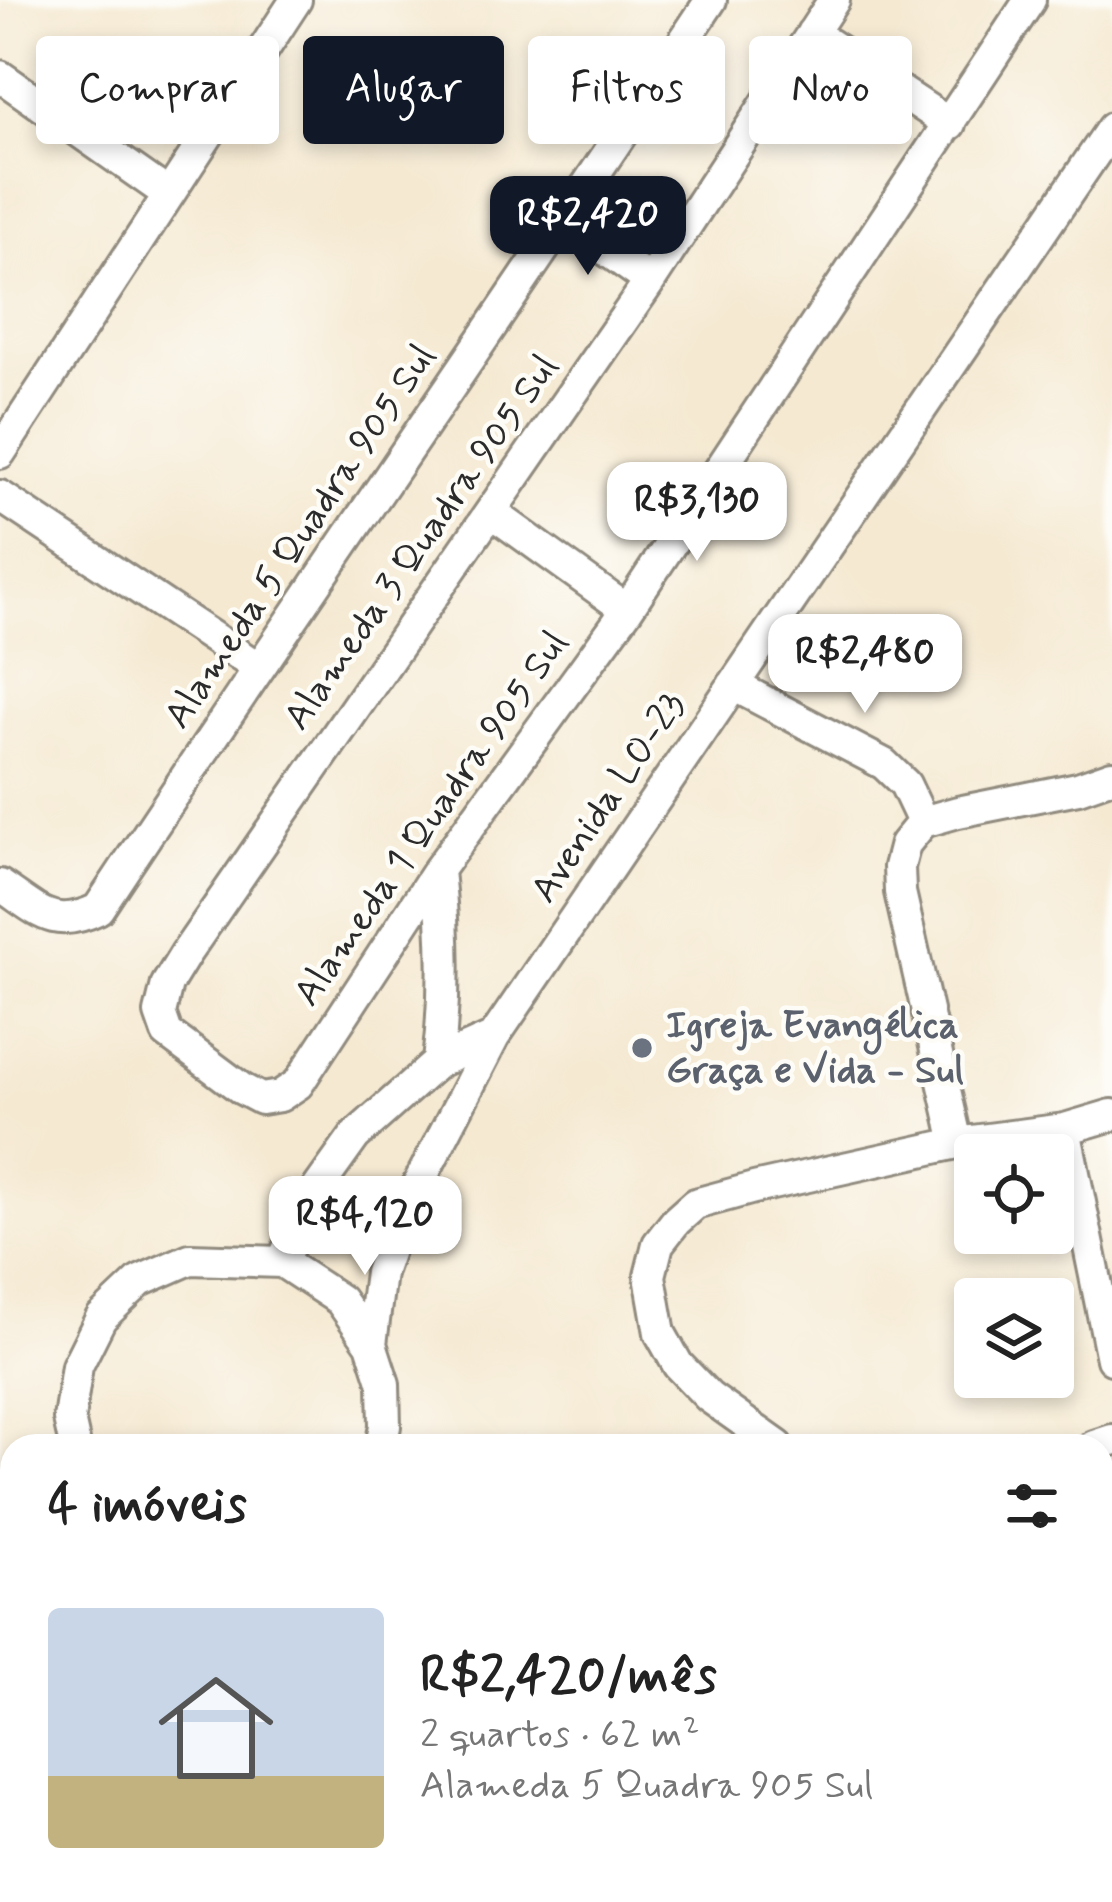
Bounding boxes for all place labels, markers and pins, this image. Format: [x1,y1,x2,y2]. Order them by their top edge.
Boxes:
pin: R$2,420 [477,176,699,278]
pin: R$3,130 [586,462,808,564]
pin: R$2,480 [754,614,976,716]
place label: Igreja Evangélica Graça e Vida - Sul [666,1001,964,1097]
marker: Igreja Evangélica Graça e Vida - Sul [629,1035,655,1061]
pin: R$4,120 [254,1176,476,1278]

